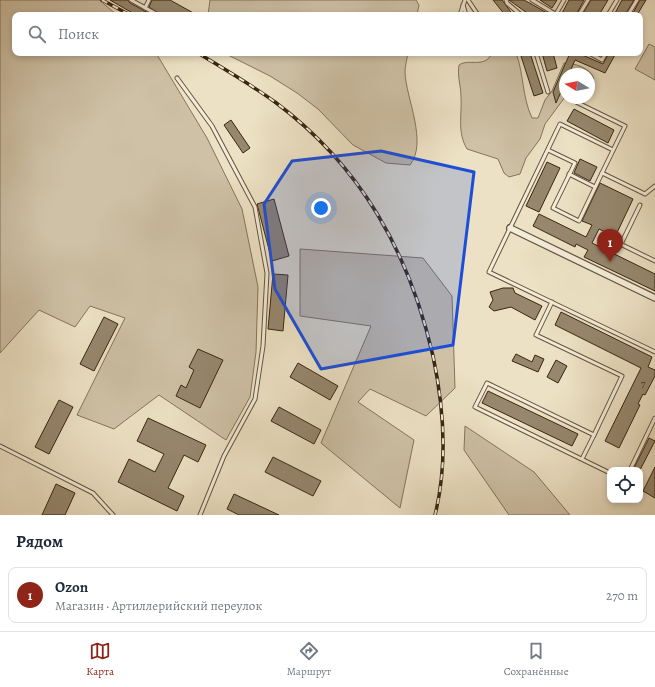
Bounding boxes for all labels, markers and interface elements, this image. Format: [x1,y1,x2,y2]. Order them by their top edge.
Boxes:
search box [12,12,643,56]
icon: search [26,23,48,45]
text: Поиск [58,24,99,44]
north arrow [559,68,595,104]
your location [311,198,331,218]
pin: 1 [597,229,623,262]
house number: 7 [641,377,646,390]
map controls [607,467,643,503]
button: locate [607,467,643,503]
text: Рядом [16,530,63,553]
text: Ozon [55,577,88,597]
text: 1 [28,587,32,604]
text: 270 m [606,587,638,604]
text: Магазин · Артиллерийский переулок [55,597,262,614]
tab: Карта [86,640,114,679]
tab: Маршрут [287,640,331,679]
tab: Сохранённые [504,640,569,679]

